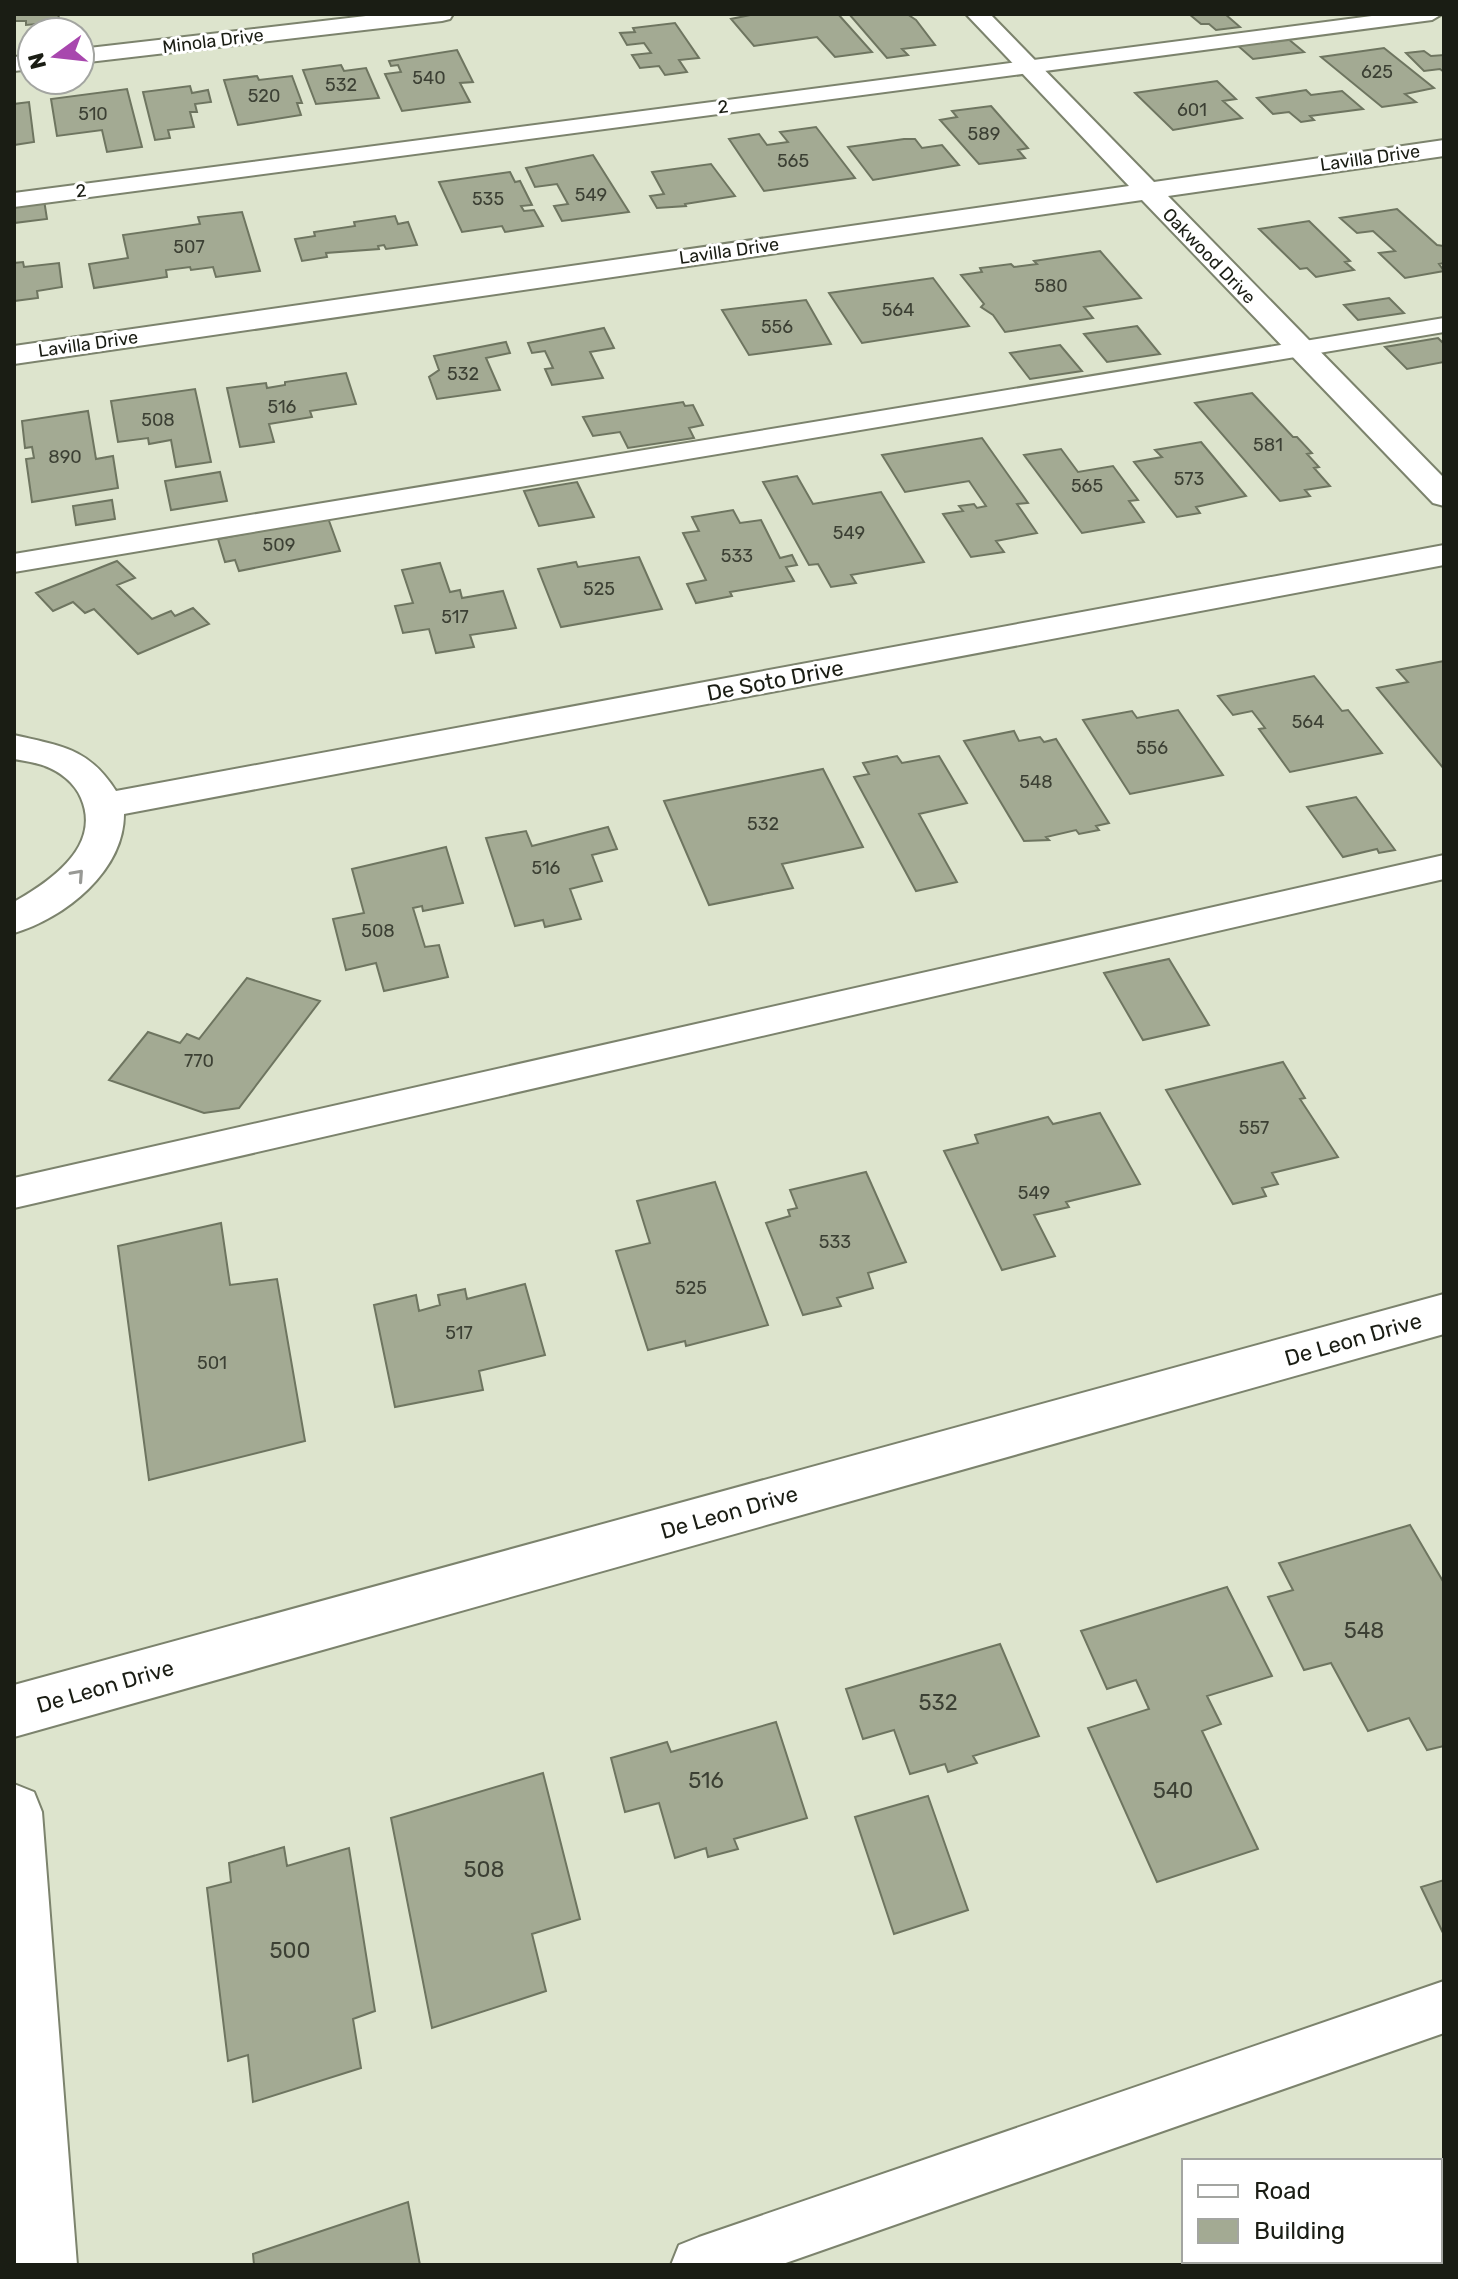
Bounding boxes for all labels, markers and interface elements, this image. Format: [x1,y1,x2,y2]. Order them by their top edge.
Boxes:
north arrow [16,16,96,96]
street label: Minola Drive [161,24,265,58]
text: N [22,50,52,72]
house number: 625 [1361,61,1393,83]
house number: 540 [412,67,446,89]
house number: 532 [325,74,357,96]
house number: 520 [248,85,280,107]
street label: 2 [716,95,730,119]
house number: 601 [1177,99,1207,121]
house number: 510 [78,103,108,125]
house number: 589 [968,123,1000,145]
street label: Lavilla Drive [1319,140,1421,176]
house number: 565 [777,150,809,172]
street label: 2 [74,179,88,203]
house number: 549 [575,184,607,206]
house number: 535 [472,188,504,210]
street label: Oakwood Drive [1158,204,1260,308]
street label: Lavilla Drive [678,233,780,269]
house number: 507 [173,236,205,258]
house number: 580 [1034,275,1068,297]
house number: 564 [882,299,914,321]
house number: 556 [761,316,793,338]
street label: Lavilla Drive [37,326,139,362]
house number: 532 [447,363,479,385]
house number: 516 [268,396,297,418]
house number: 508 [141,409,175,431]
house number: 581 [1253,434,1283,456]
house number: 890 [48,446,82,468]
house number: 573 [1174,468,1204,490]
house number: 565 [1071,475,1103,497]
house number: 549 [833,522,865,544]
house number: 509 [263,534,295,556]
house number: 533 [721,545,753,567]
house number: 525 [583,578,615,600]
house number: 517 [441,606,469,628]
street label: De Soto Drive [704,654,846,707]
house number: 564 [1292,711,1324,733]
house number: 556 [1136,737,1168,759]
house number: 548 [1019,771,1053,793]
house number: 532 [747,813,779,835]
house number: 516 [532,857,561,879]
one-way arrow [68,870,83,884]
house number: 508 [361,920,395,942]
house number: 770 [184,1050,214,1072]
house number: 557 [1239,1117,1269,1139]
house number: 549 [1018,1182,1050,1204]
house number: 533 [819,1231,851,1253]
house number: 525 [675,1277,707,1299]
street label: De Leon Drive [1281,1307,1425,1372]
house number: 517 [445,1322,473,1344]
house number: 501 [197,1352,227,1374]
street label: De Leon Drive [657,1480,801,1545]
house number: 548 [1344,1617,1384,1644]
street label: De Leon Drive [33,1654,177,1719]
house number: 532 [918,1689,958,1716]
house number: 516 [688,1767,724,1794]
house number: 540 [1153,1777,1193,1804]
house number: 508 [463,1856,505,1883]
house number: 500 [269,1937,311,1964]
legend [1182,2159,1442,2263]
text: Road [1254,2177,1311,2205]
text: Building [1254,2217,1345,2245]

